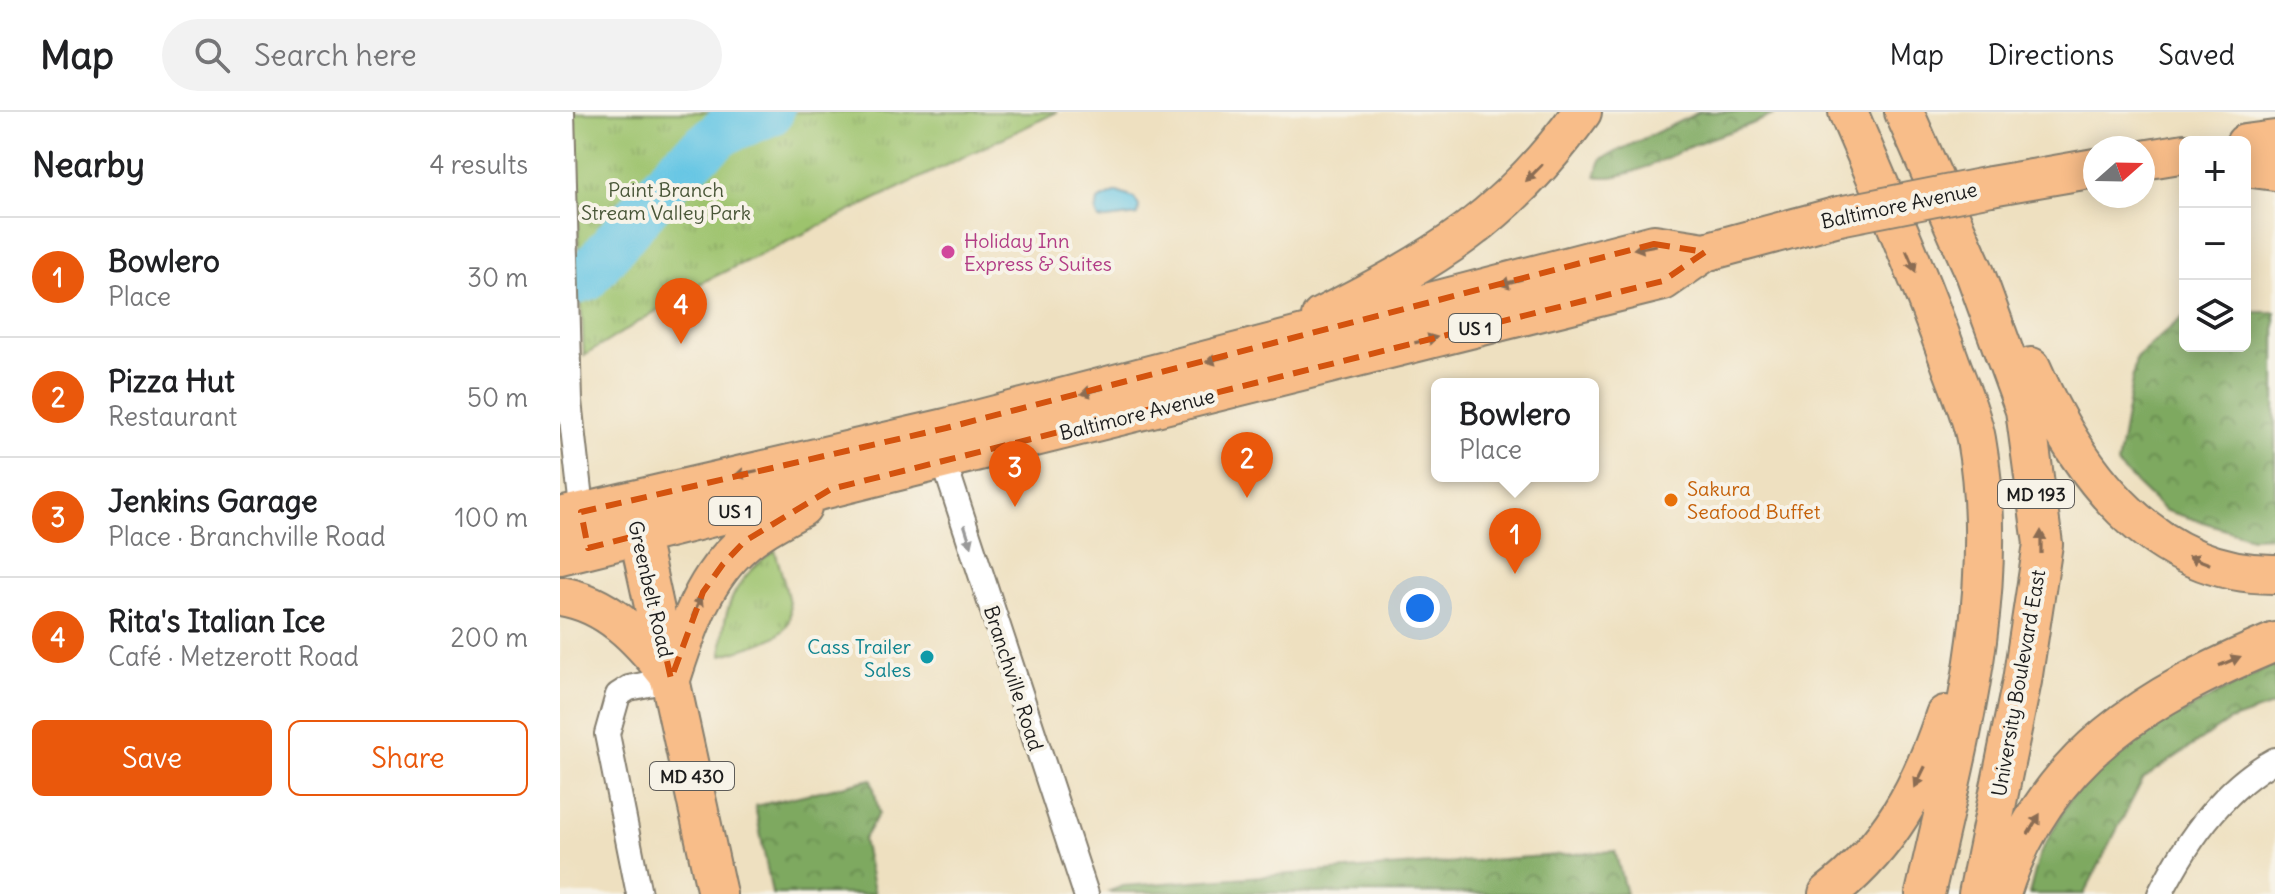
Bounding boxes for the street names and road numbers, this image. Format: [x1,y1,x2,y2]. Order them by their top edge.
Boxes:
street label: Baltimore Avenue [1819,176,1979,234]
road number: US 1 [1449,314,1501,342]
street label: Baltimore Avenue [1057,383,1217,445]
road number: MD 193 [1998,480,2074,508]
road number: US 1 [709,497,761,525]
street label: Greenbelt Road [623,518,679,660]
street label: University Boulevard East [1986,567,2050,798]
street label: Branchville Road [979,602,1049,754]
road number: MD 430 [650,762,734,790]

